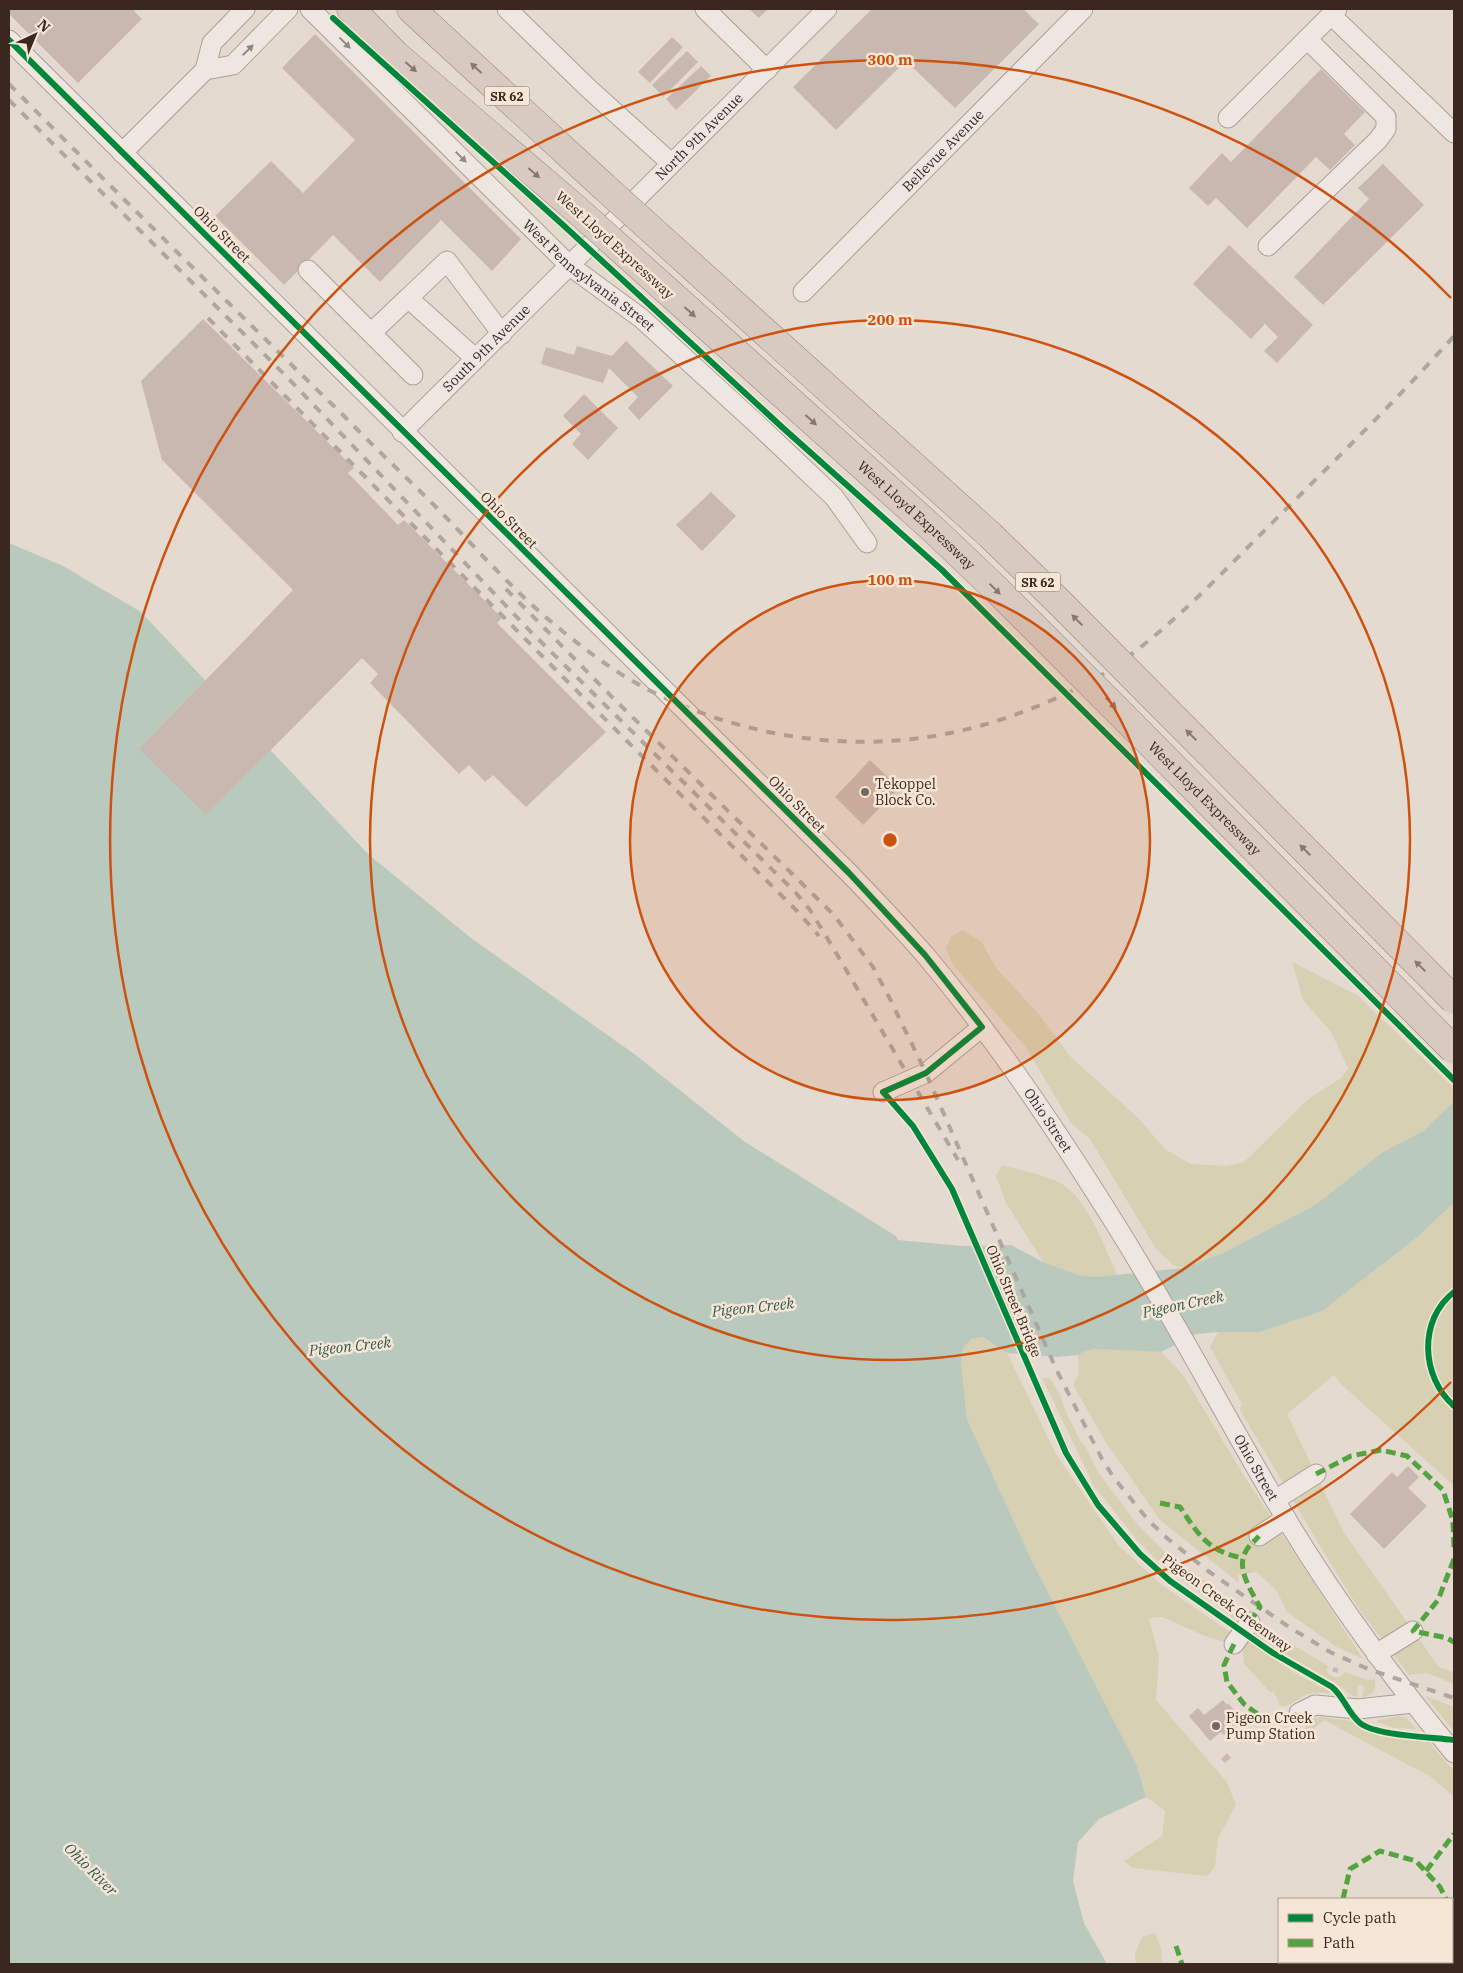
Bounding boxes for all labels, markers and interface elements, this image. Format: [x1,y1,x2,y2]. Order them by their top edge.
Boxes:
north arrow [10,10,60,60]
text: N [34,15,54,36]
one-way arrow [339,37,351,49]
one-way arrow [241,44,253,56]
text: 300 m [867,50,913,69]
one-way arrow [404,62,417,73]
one-way arrow [471,62,483,74]
road number: SR 62 [484,86,530,105]
street label: North 9th Avenue [651,89,747,184]
street label: Bellevue Avenue [898,105,988,196]
one-way arrow [454,151,466,163]
one-way arrow [527,168,540,179]
street label: West Lloyd Expressway [552,187,678,303]
street label: Ohio Street [190,202,254,266]
street label: West Pennsylvania Street [519,215,659,335]
street label: South 9th Avenue [439,301,534,395]
one-way arrow [684,306,696,318]
text: 200 m [867,310,913,329]
one-way arrow [804,414,816,426]
street label: West Lloyd Expressway [854,457,980,574]
street label: Ohio Street [477,488,541,552]
text: 100 m [867,570,913,589]
road number: SR 62 [1016,572,1060,592]
one-way arrow [989,583,1001,595]
one-way arrow [1071,614,1083,626]
one-way arrow [1105,697,1117,709]
one-way arrow [1185,729,1197,741]
street label: West Lloyd Expressway [1144,738,1265,860]
street label: Ohio Street [765,772,829,836]
place label: Tekoppel Block Co. [875,775,936,809]
marker: Tekoppel Block Co. [859,786,871,798]
centre of rings [881,831,899,849]
one-way arrow [1300,845,1312,857]
one-way arrow [1414,960,1426,972]
street label: Ohio Street [1020,1085,1076,1156]
street label: Ohio Street Bridge [982,1242,1046,1360]
water label: Pigeon Creek [1140,1286,1225,1322]
water label: Pigeon Creek [710,1293,795,1321]
water label: Pigeon Creek [307,1332,392,1360]
street label: Ohio Street [1230,1431,1282,1504]
street label: Pigeon Creek Greenway [1159,1550,1296,1656]
place label: Pigeon Creek Pump Station [1226,1709,1316,1743]
marker: Pigeon Creek Pump Station [1210,1720,1222,1732]
water label: Ohio River [60,1838,122,1900]
legend [1278,1898,1453,1963]
text: Cycle path [1323,1908,1396,1927]
text: Path [1323,1933,1355,1952]

